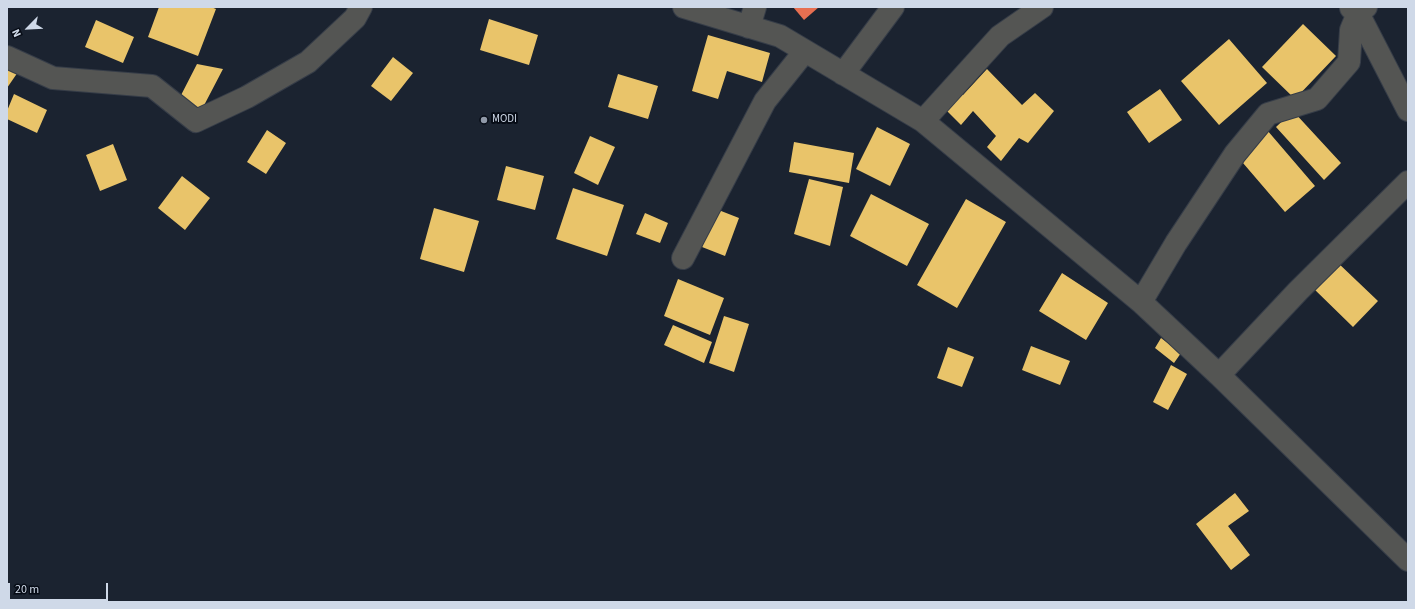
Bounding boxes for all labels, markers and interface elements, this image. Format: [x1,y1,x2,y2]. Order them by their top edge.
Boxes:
north arrow [8,8,48,48]
text: N [8,27,25,39]
place label: MODI [492,113,517,127]
marker: MODI [479,115,489,125]
scale bar [10,575,110,601]
text: 20 m [15,581,39,598]

